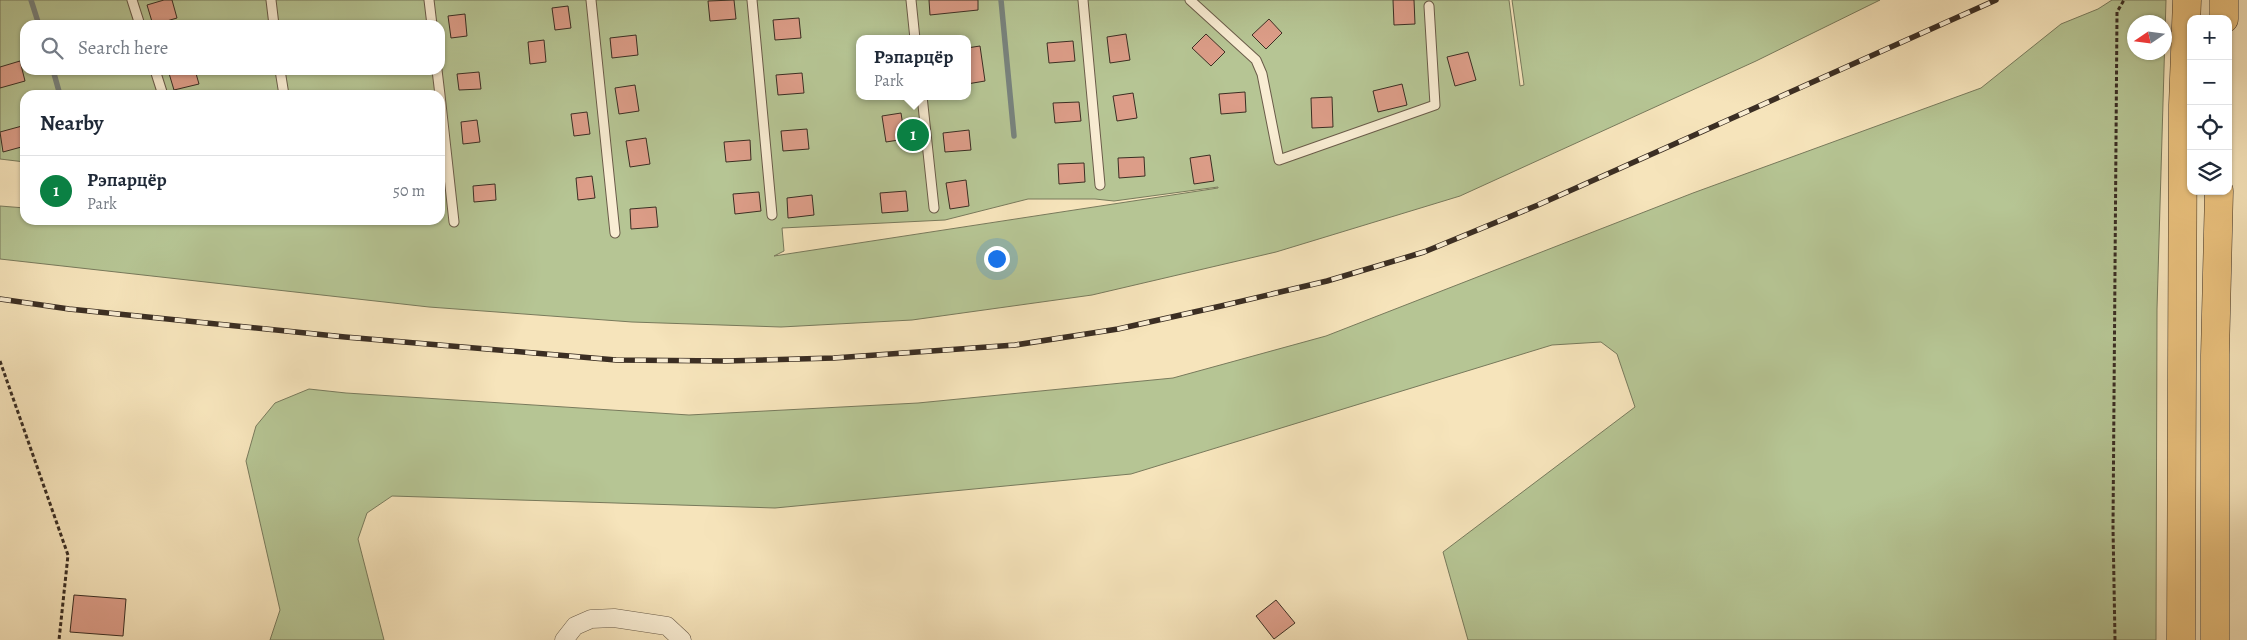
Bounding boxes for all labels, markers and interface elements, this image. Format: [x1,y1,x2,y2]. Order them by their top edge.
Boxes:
north arrow [2127,15,2172,60]
map controls [2187,15,2232,195]
button: + [2187,15,2232,60]
search box [20,20,445,75]
icon: search [38,34,66,62]
text: Search here [78,35,168,61]
popup [856,35,971,100]
text: Рэпарцёр [874,44,953,70]
button: − [2187,60,2232,105]
text: Park [874,70,904,92]
button: locate [2187,105,2232,150]
text: Nearby [40,109,103,137]
pin: 1 [897,116,929,154]
button: layers [2187,150,2232,195]
text: Рэпарцёр [87,167,167,193]
text: 1 [53,180,59,202]
text: 50 m [393,180,425,202]
text: Park [87,193,117,215]
your location [984,246,1010,272]

